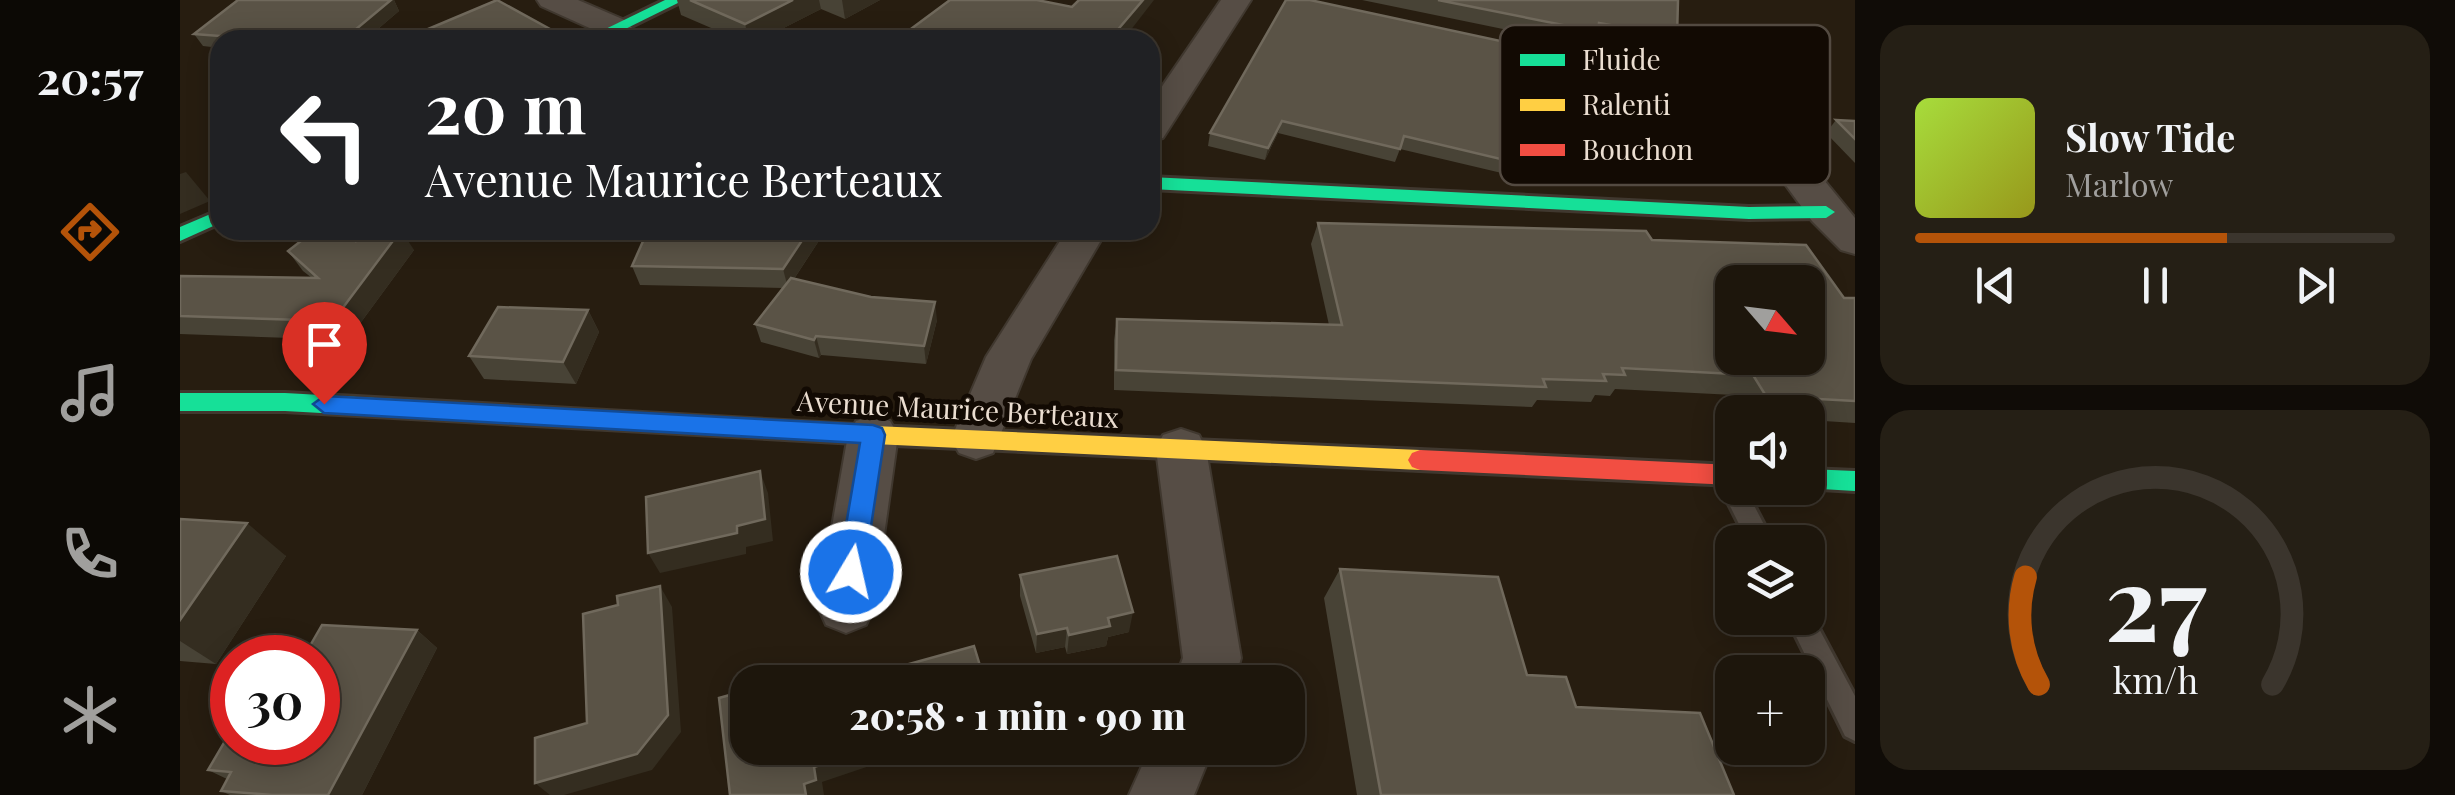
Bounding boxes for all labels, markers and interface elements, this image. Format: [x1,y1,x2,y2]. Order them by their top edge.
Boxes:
legend [1500,25,1830,185]
text: Fluide [1582,40,1661,77]
text: 20:57 [37,46,143,106]
text: 20 m [425,58,586,152]
icon: left [260,70,390,200]
text: Ralenti [1582,85,1671,122]
text: Slow Tide [2065,111,2235,162]
text: Bouchon [1582,130,1693,167]
text: Avenue Maurice Berteaux [425,148,943,208]
text: Marlow [2065,162,2173,205]
icon: directions [55,197,125,267]
icon: previous [1968,258,2023,313]
icon: pause [2128,258,2183,313]
icon: next [2288,258,2343,313]
north arrow [1715,265,1825,375]
map controls [1715,265,1825,765]
pin [282,302,367,405]
icon: arrive [297,317,352,372]
icon: music [55,358,125,428]
street label: Avenue Maurice Berteaux [795,381,1120,435]
button: sound [1715,395,1825,505]
icon: phone [55,519,125,589]
position arrow [799,520,903,624]
button: layers [1715,525,1825,635]
text: 27 [2104,529,2207,668]
speed limit sign: 30 [210,635,340,765]
button: + [1715,655,1825,765]
text: km/h [2112,655,2198,703]
icon: climate [55,680,125,750]
text: 20:58 · 1 min · 90 m [849,689,1186,740]

